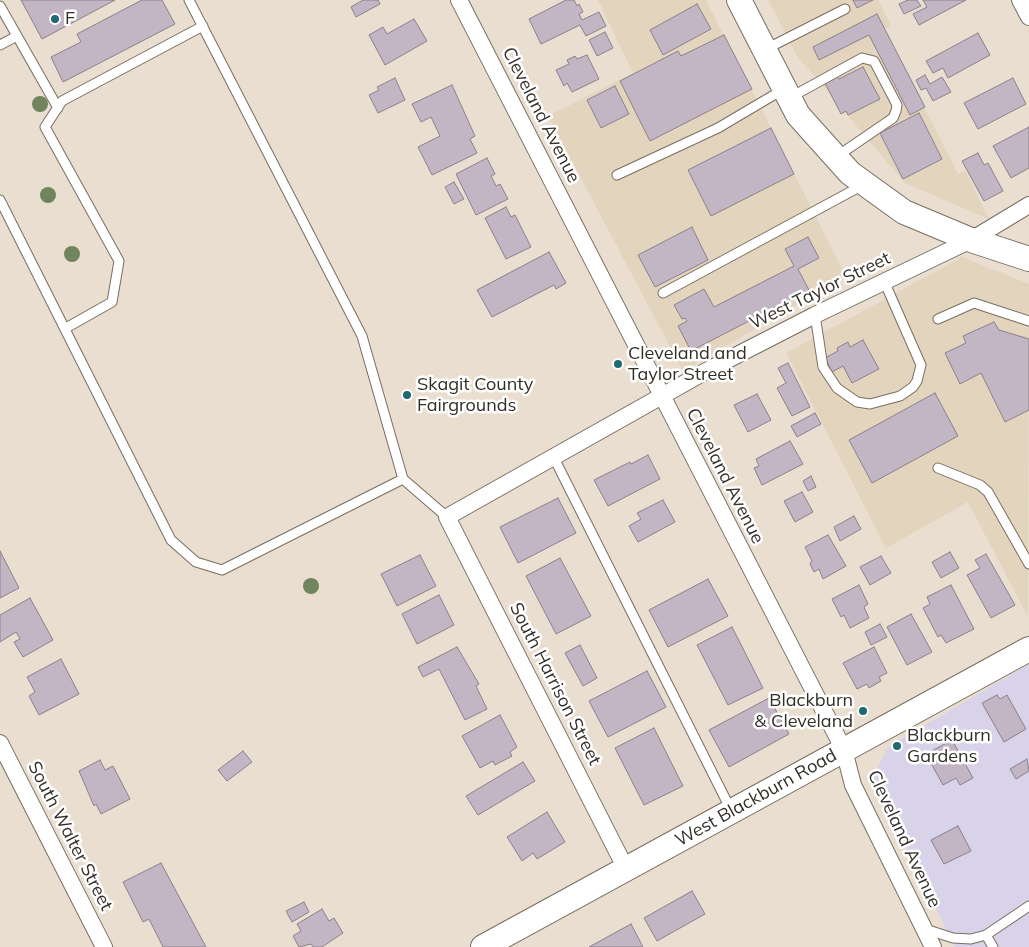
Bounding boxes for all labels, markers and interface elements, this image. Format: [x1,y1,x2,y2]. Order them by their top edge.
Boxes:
place label: F [65,8,75,30]
marker: F [49,13,61,25]
street label: Cleveland Avenue [497,44,585,186]
street label: West Taylor Street [746,248,894,334]
place label: Cleveland and Taylor Street [628,343,747,386]
marker: Cleveland and Taylor Street [612,358,624,370]
place label: Skagit County Fairgrounds [417,374,533,416]
marker: Skagit County Fairgrounds [401,389,413,401]
street label: Cleveland Avenue [681,405,769,547]
street label: South Harrison Street [505,599,605,769]
place label: Blackburn & Cleveland [754,690,853,732]
marker: Blackburn & Cleveland [857,705,869,717]
place label: Blackburn Gardens [907,725,991,768]
marker: Blackburn Gardens [891,740,903,752]
street label: West Blackburn Road [672,745,840,851]
street label: South Walter Street [23,758,117,914]
street label: Cleveland Avenue [863,767,945,911]

